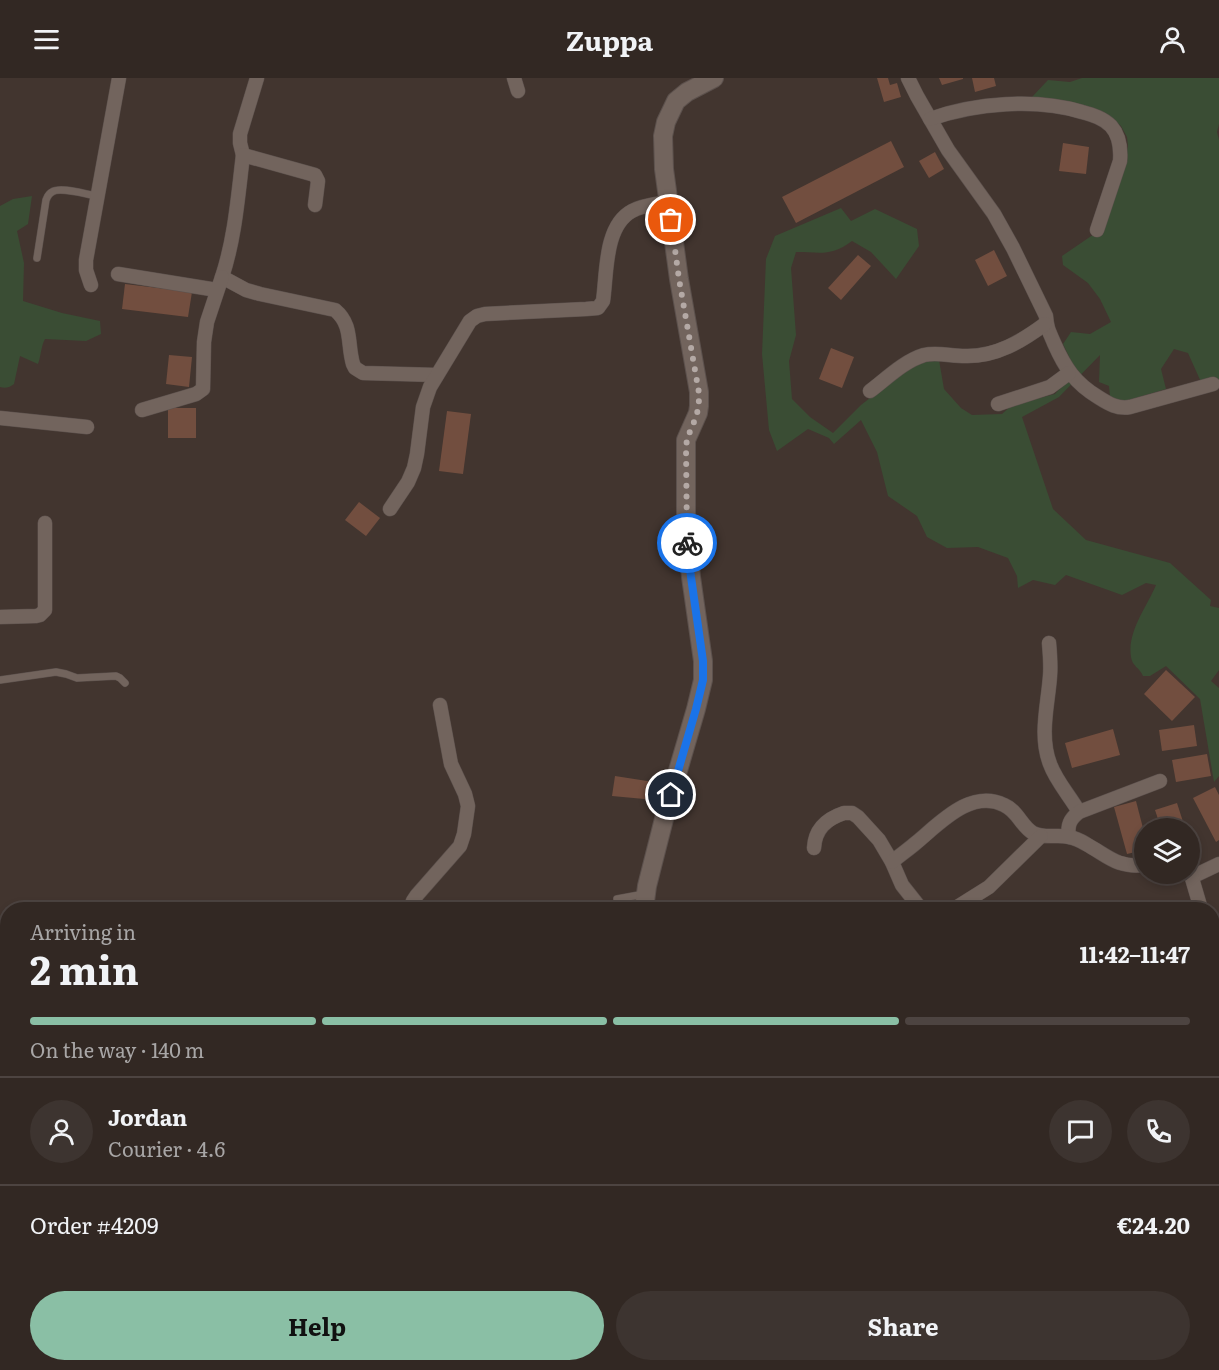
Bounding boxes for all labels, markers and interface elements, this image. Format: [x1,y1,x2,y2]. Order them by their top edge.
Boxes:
text: Zuppa [566,19,653,59]
icon: menu [30,23,63,56]
icon: person [1156,23,1189,56]
pin [645,194,696,245]
icon: bag [654,203,687,236]
courier [657,513,717,573]
icon: bike [671,527,704,560]
pin [645,769,696,820]
icon: home [654,778,687,811]
map controls [1134,818,1200,884]
button: layers [1134,818,1200,884]
text: Arriving in [30,916,136,946]
text: 11:42–11:47 [1079,937,1190,970]
text: 2 min [30,939,139,997]
text: On the way · 140 m [30,1034,204,1064]
button: person [30,1100,93,1163]
text: Jordan [108,1100,187,1133]
button: chat [1049,1100,1112,1163]
button: phone [1127,1100,1190,1163]
text: Courier · 4.6 [108,1133,225,1163]
text: Order #4209 [30,1208,158,1241]
text: €24.20 [1117,1208,1190,1241]
button: Help [30,1291,604,1360]
button: Share [616,1291,1190,1360]

